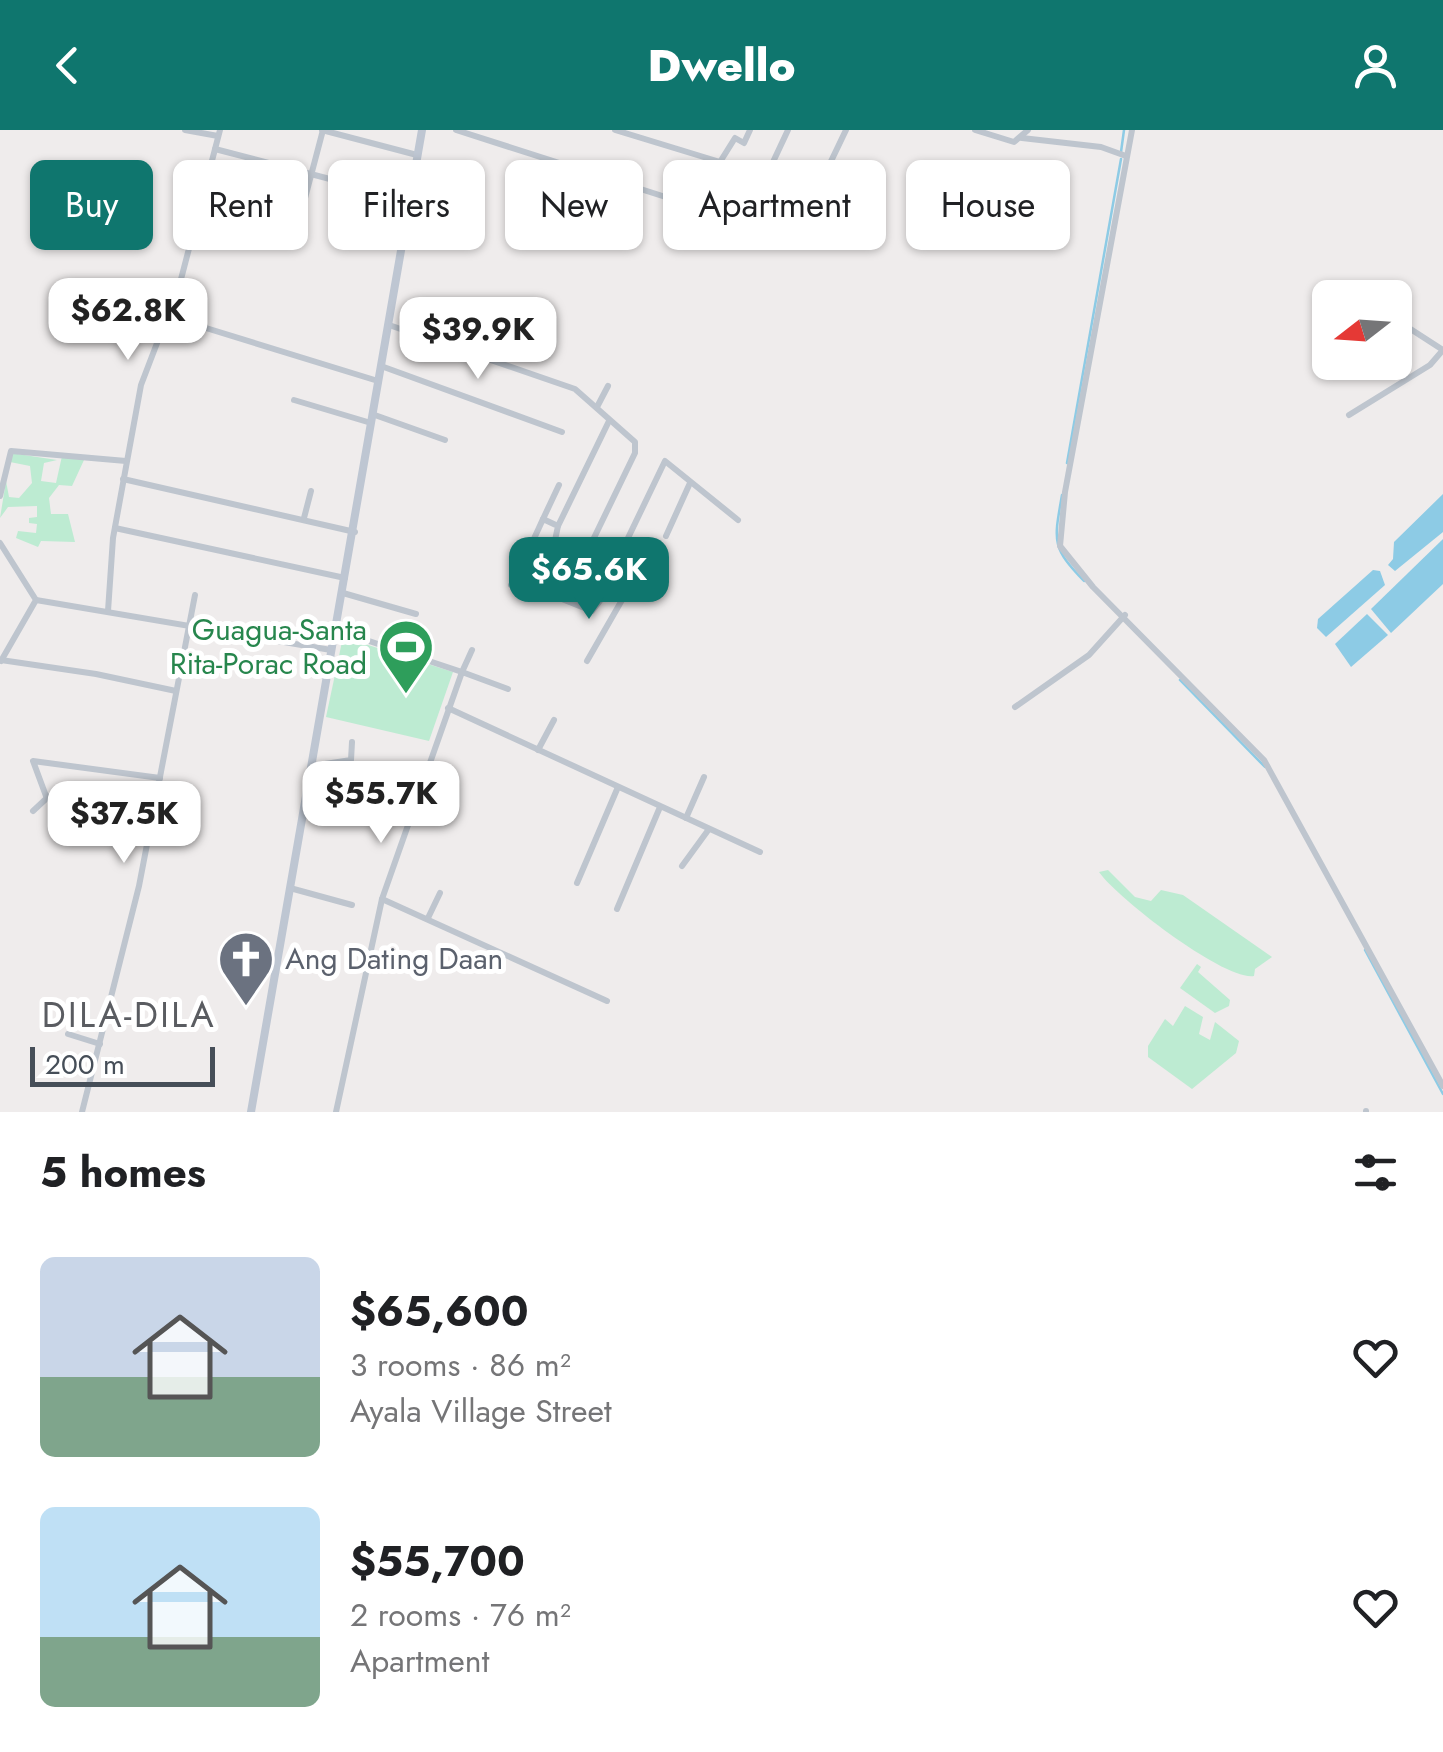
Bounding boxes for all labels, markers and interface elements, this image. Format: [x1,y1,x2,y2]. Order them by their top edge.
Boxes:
text: Dwello [647,33,796,98]
icon: back [40,38,95,93]
icon: person [1348,38,1403,93]
chip: Buy [30,160,153,250]
chip: Rent [173,160,308,250]
chip: Filters [328,160,485,250]
chip: New [505,160,643,250]
chip: Apartment [663,160,886,250]
chip: House [906,160,1070,250]
pin: $62.8K [47,278,209,363]
north arrow [1312,280,1412,380]
map controls [1312,280,1412,380]
text: $62.8K [70,287,186,333]
pin: $39.9K [397,297,559,382]
text: $39.9K [421,306,535,352]
pin: $65.6K [508,537,670,622]
text: $65.6K [531,546,647,592]
place label: Guagua-Santa Rita-Porac Road [170,608,367,685]
sports icon: Guagua-Santa Rita-Porac Road [376,617,436,696]
pin: $55.7K [300,761,462,846]
text: $55.7K [324,770,438,816]
pin: $37.5K [43,781,205,866]
text: $37.5K [70,790,178,836]
church icon: Ang Dating Daan [216,929,276,1008]
place label: Ang Dating Daan [285,937,503,980]
district label: DILA-DILA [42,990,216,1040]
scale bar [30,1042,215,1086]
text: 200 m [45,1044,125,1085]
text: 5 homes [40,1142,206,1203]
icon: filters [1348,1145,1403,1200]
text: $65,600 [350,1281,529,1342]
icon: home [120,1297,240,1417]
icon: heart [1348,1330,1403,1385]
text: 3 rooms · 86 m² [350,1342,571,1388]
text: Ayala Village Street [350,1388,612,1434]
text: $55,700 [350,1531,525,1592]
icon: home [120,1547,240,1667]
icon: heart [1348,1580,1403,1635]
text: 2 rooms · 76 m² [350,1592,571,1638]
text: Apartment [350,1638,489,1684]

